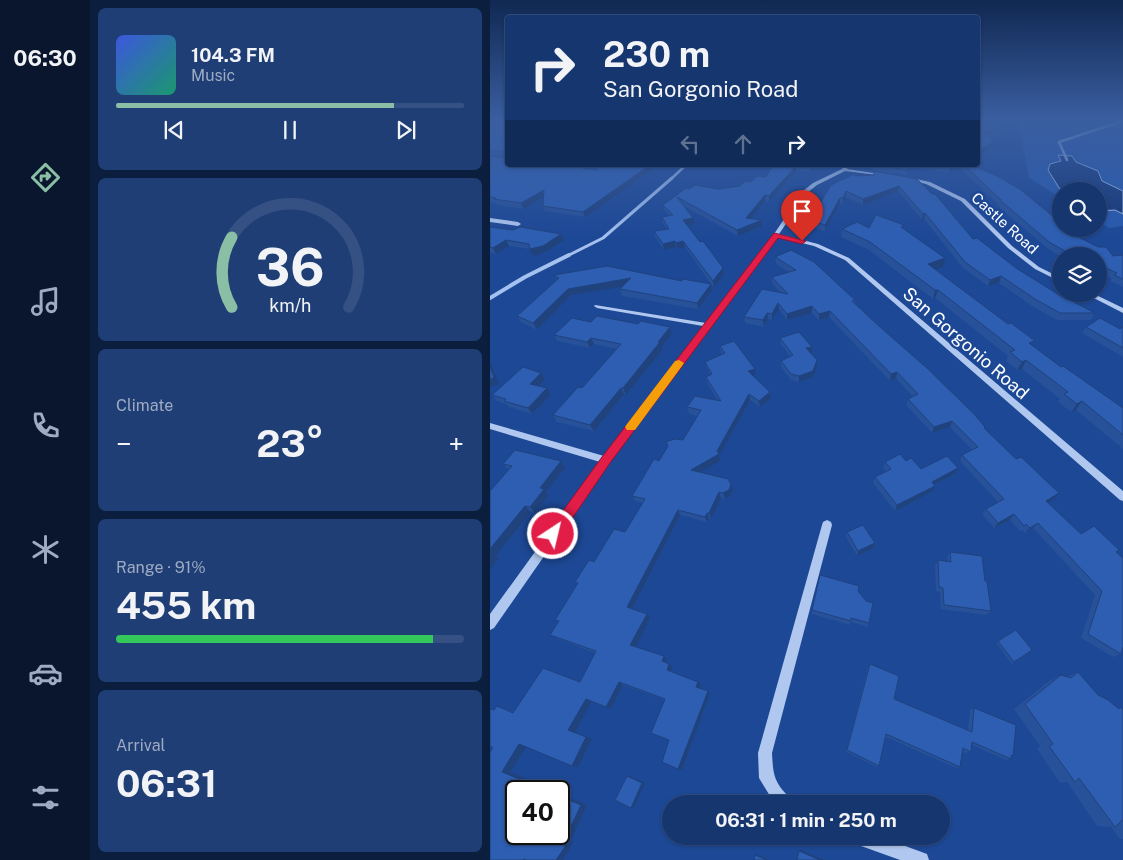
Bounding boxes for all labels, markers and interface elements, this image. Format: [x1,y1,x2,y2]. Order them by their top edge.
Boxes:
text: 230 m [603,34,710,75]
icon: right [520,35,585,100]
text: 104.3 FM [191,44,275,66]
text: 06:30 [13,45,77,71]
text: Music [191,66,235,85]
text: San Gorgonio Road [603,76,798,102]
icon: previous [160,116,188,144]
icon: pause [276,116,304,144]
icon: next [392,116,420,144]
icon: left [676,130,704,158]
icon: ahead [729,130,757,158]
icon: right [782,130,810,158]
icon: directions [28,160,63,195]
map controls [1052,182,1107,302]
button: search [1052,182,1107,237]
street label: Castle Road [968,189,1042,257]
pin [781,190,823,241]
icon: arrive [788,197,816,225]
text: 36 [256,237,324,298]
button: layers [1052,247,1107,302]
street label: San Gorgonio Road [899,283,1033,403]
icon: music [28,284,63,319]
text: km/h [269,295,311,316]
text: Climate [116,396,173,415]
icon: phone [28,408,63,443]
text: 23° [256,421,324,466]
text: − [116,427,132,460]
text: + [448,427,464,460]
position arrow [526,507,578,559]
icon: climate [28,532,63,567]
text: Range · 91% [116,558,206,577]
text: 455 km [116,583,256,628]
icon: car [28,656,63,691]
text: Arrival [116,736,165,755]
text: 06:31 [116,761,217,806]
icon: filters [28,780,63,815]
speed limit sign: 40 [505,780,570,845]
text: 06:31 · 1 min · 250 m [715,809,897,831]

